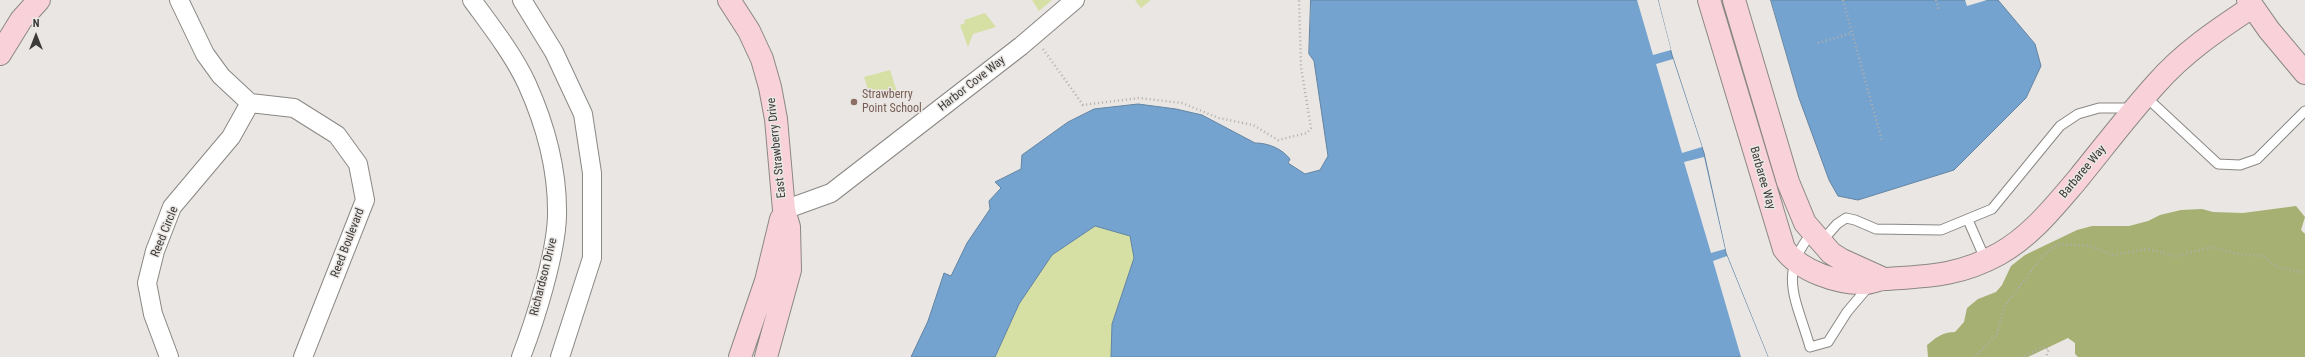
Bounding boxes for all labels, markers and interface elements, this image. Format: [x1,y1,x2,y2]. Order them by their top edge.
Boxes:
north arrow [16,16,56,56]
text: N [33,17,39,30]
street label: Harbor Cove Way [936,53,1008,115]
place label: Strawberry Point School [862,88,922,116]
street label: East Strawberry Drive [765,97,789,199]
marker: Strawberry Point School [849,97,859,107]
street label: Barbaree Way [2057,143,2109,201]
street label: Barbaree Way [1746,145,1778,211]
street label: Reed Circle [148,205,182,259]
street label: Reed Boulevard [328,206,368,280]
street label: Richardson Drive [527,237,561,317]

